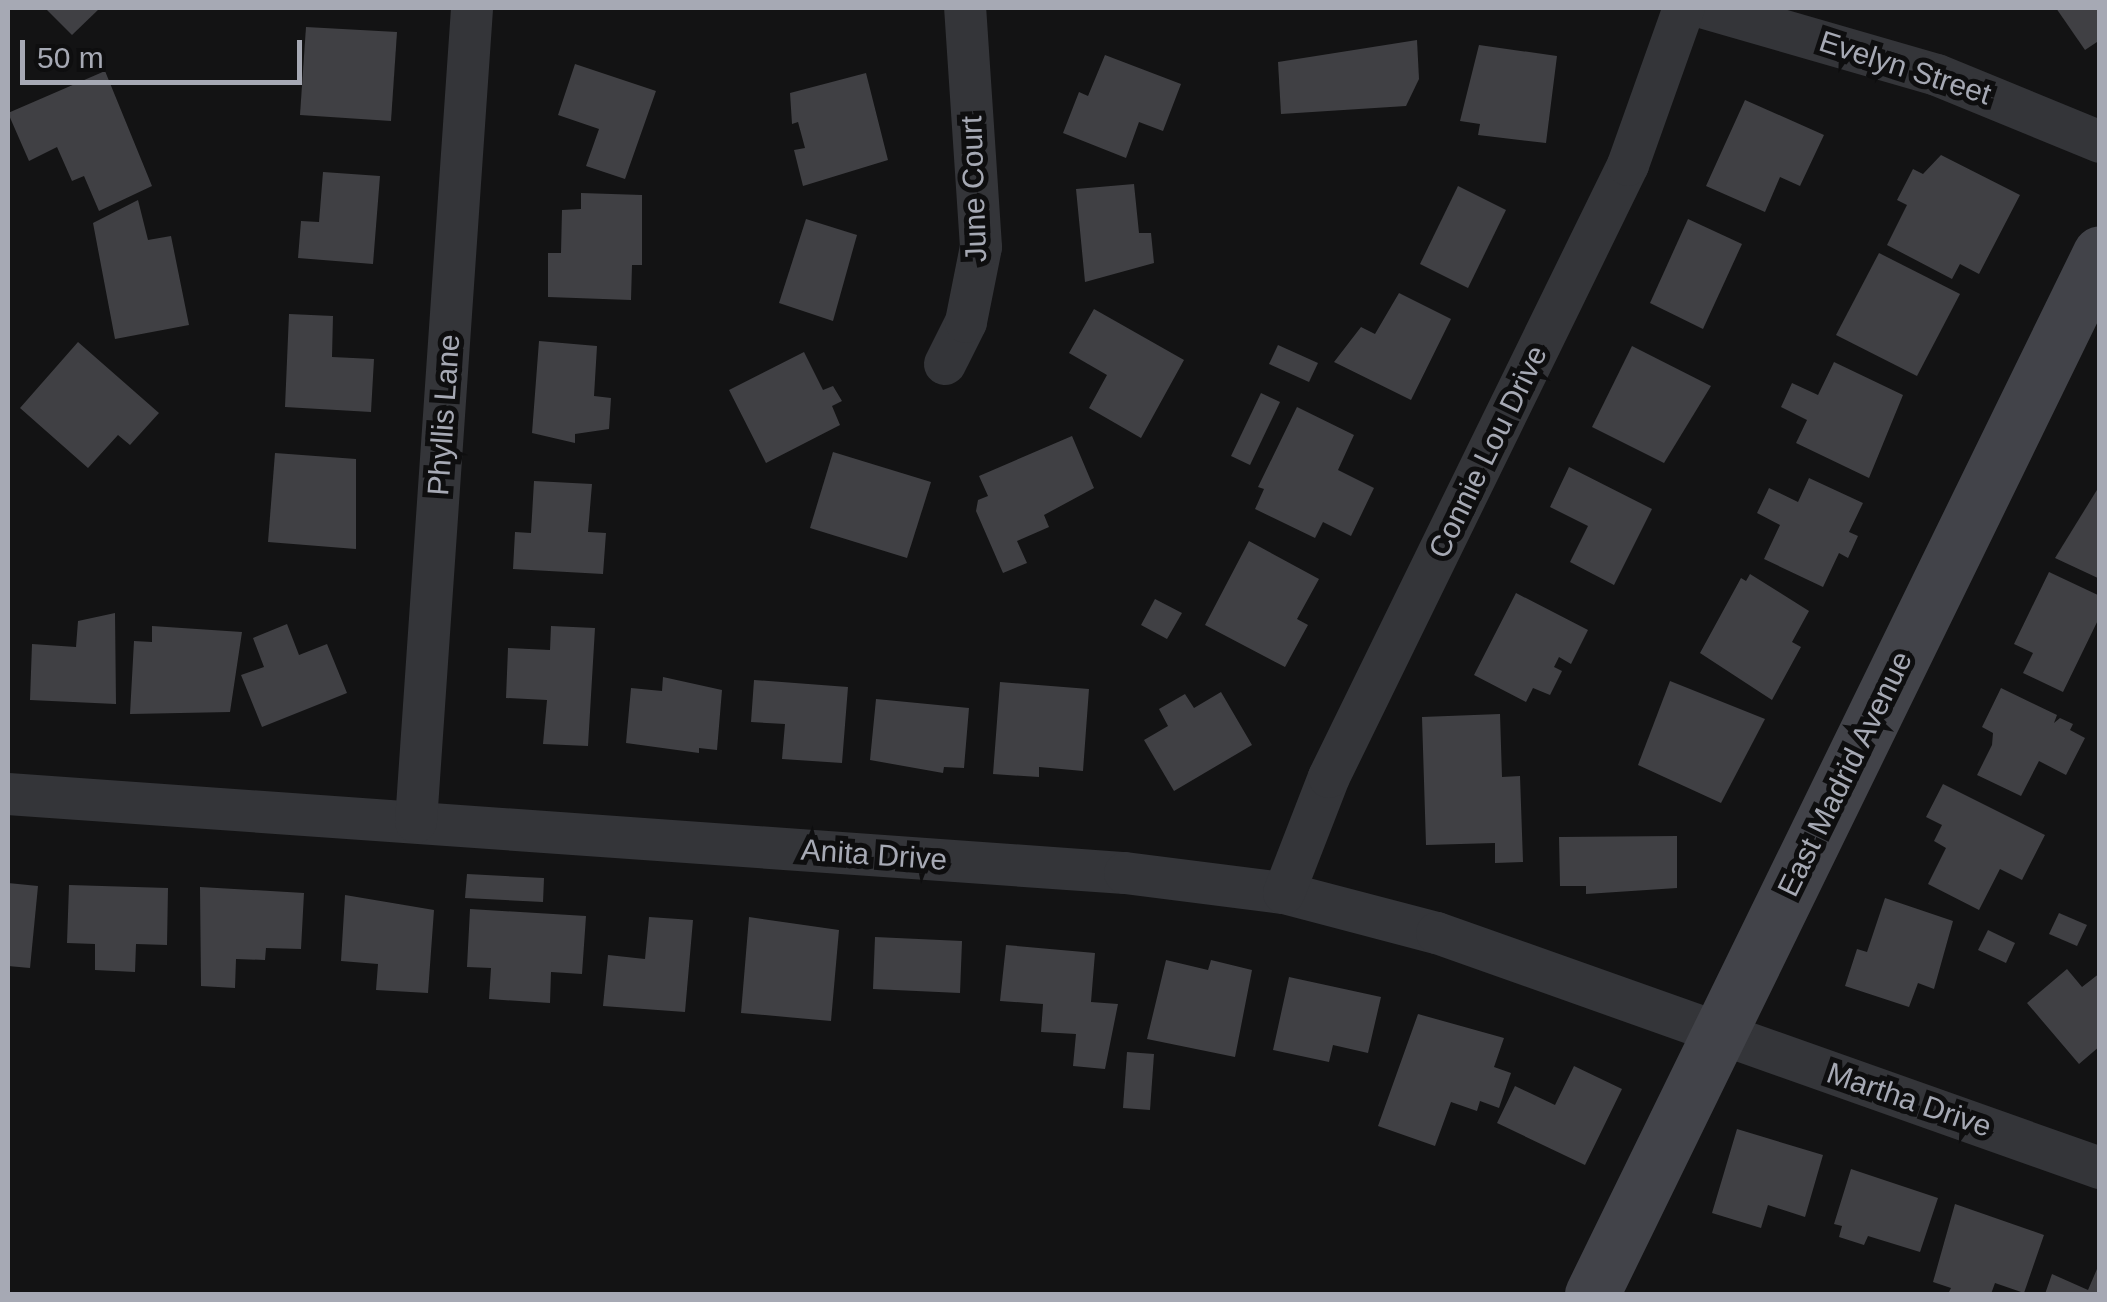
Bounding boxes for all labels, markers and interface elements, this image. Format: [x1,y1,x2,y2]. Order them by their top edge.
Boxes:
scale bar [25,20,308,82]
street label: Evelyn Street [1815,23,1995,113]
text: 50 m [37,41,104,74]
street label: June Court [953,115,995,263]
street label: Phyllis Lane [420,333,468,497]
street label: Connie Lou Drive [1421,340,1555,564]
street label: East Madrid Avenue [1770,645,1920,903]
street label: Anita Drive [800,832,948,878]
street label: Martha Drive [1822,1055,1996,1145]

